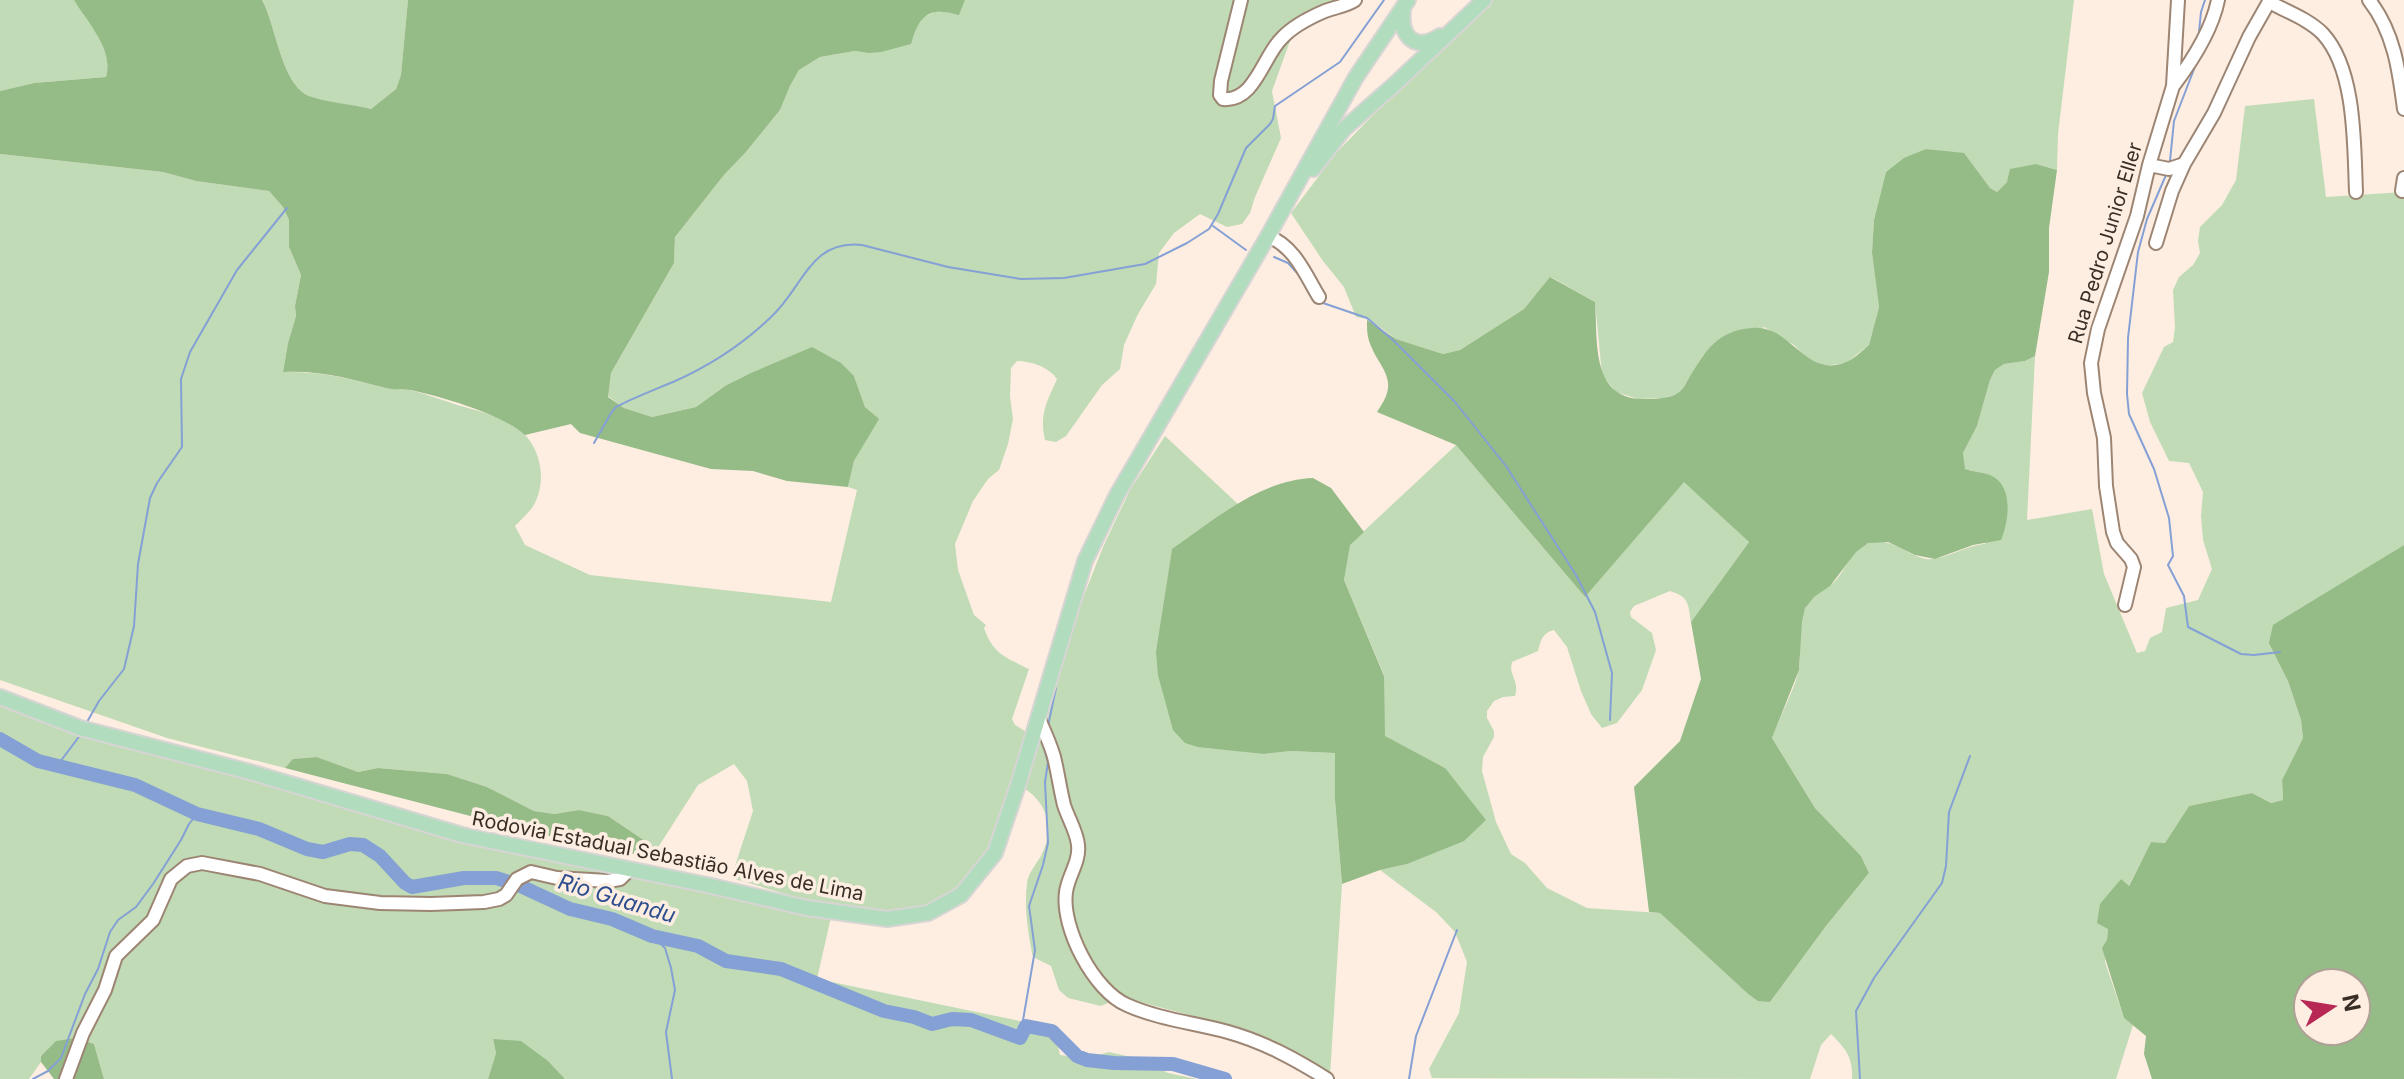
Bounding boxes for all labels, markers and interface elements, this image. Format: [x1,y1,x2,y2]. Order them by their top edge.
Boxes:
street label: Rua Pedro Junior Eller [2063,139,2147,346]
street label: Rodovia Estadual Sebastião Alves de Lima [470,806,866,906]
water label: Rio Guandu [555,868,679,928]
north arrow [2292,967,2372,1047]
text: N [2337,992,2366,1014]

